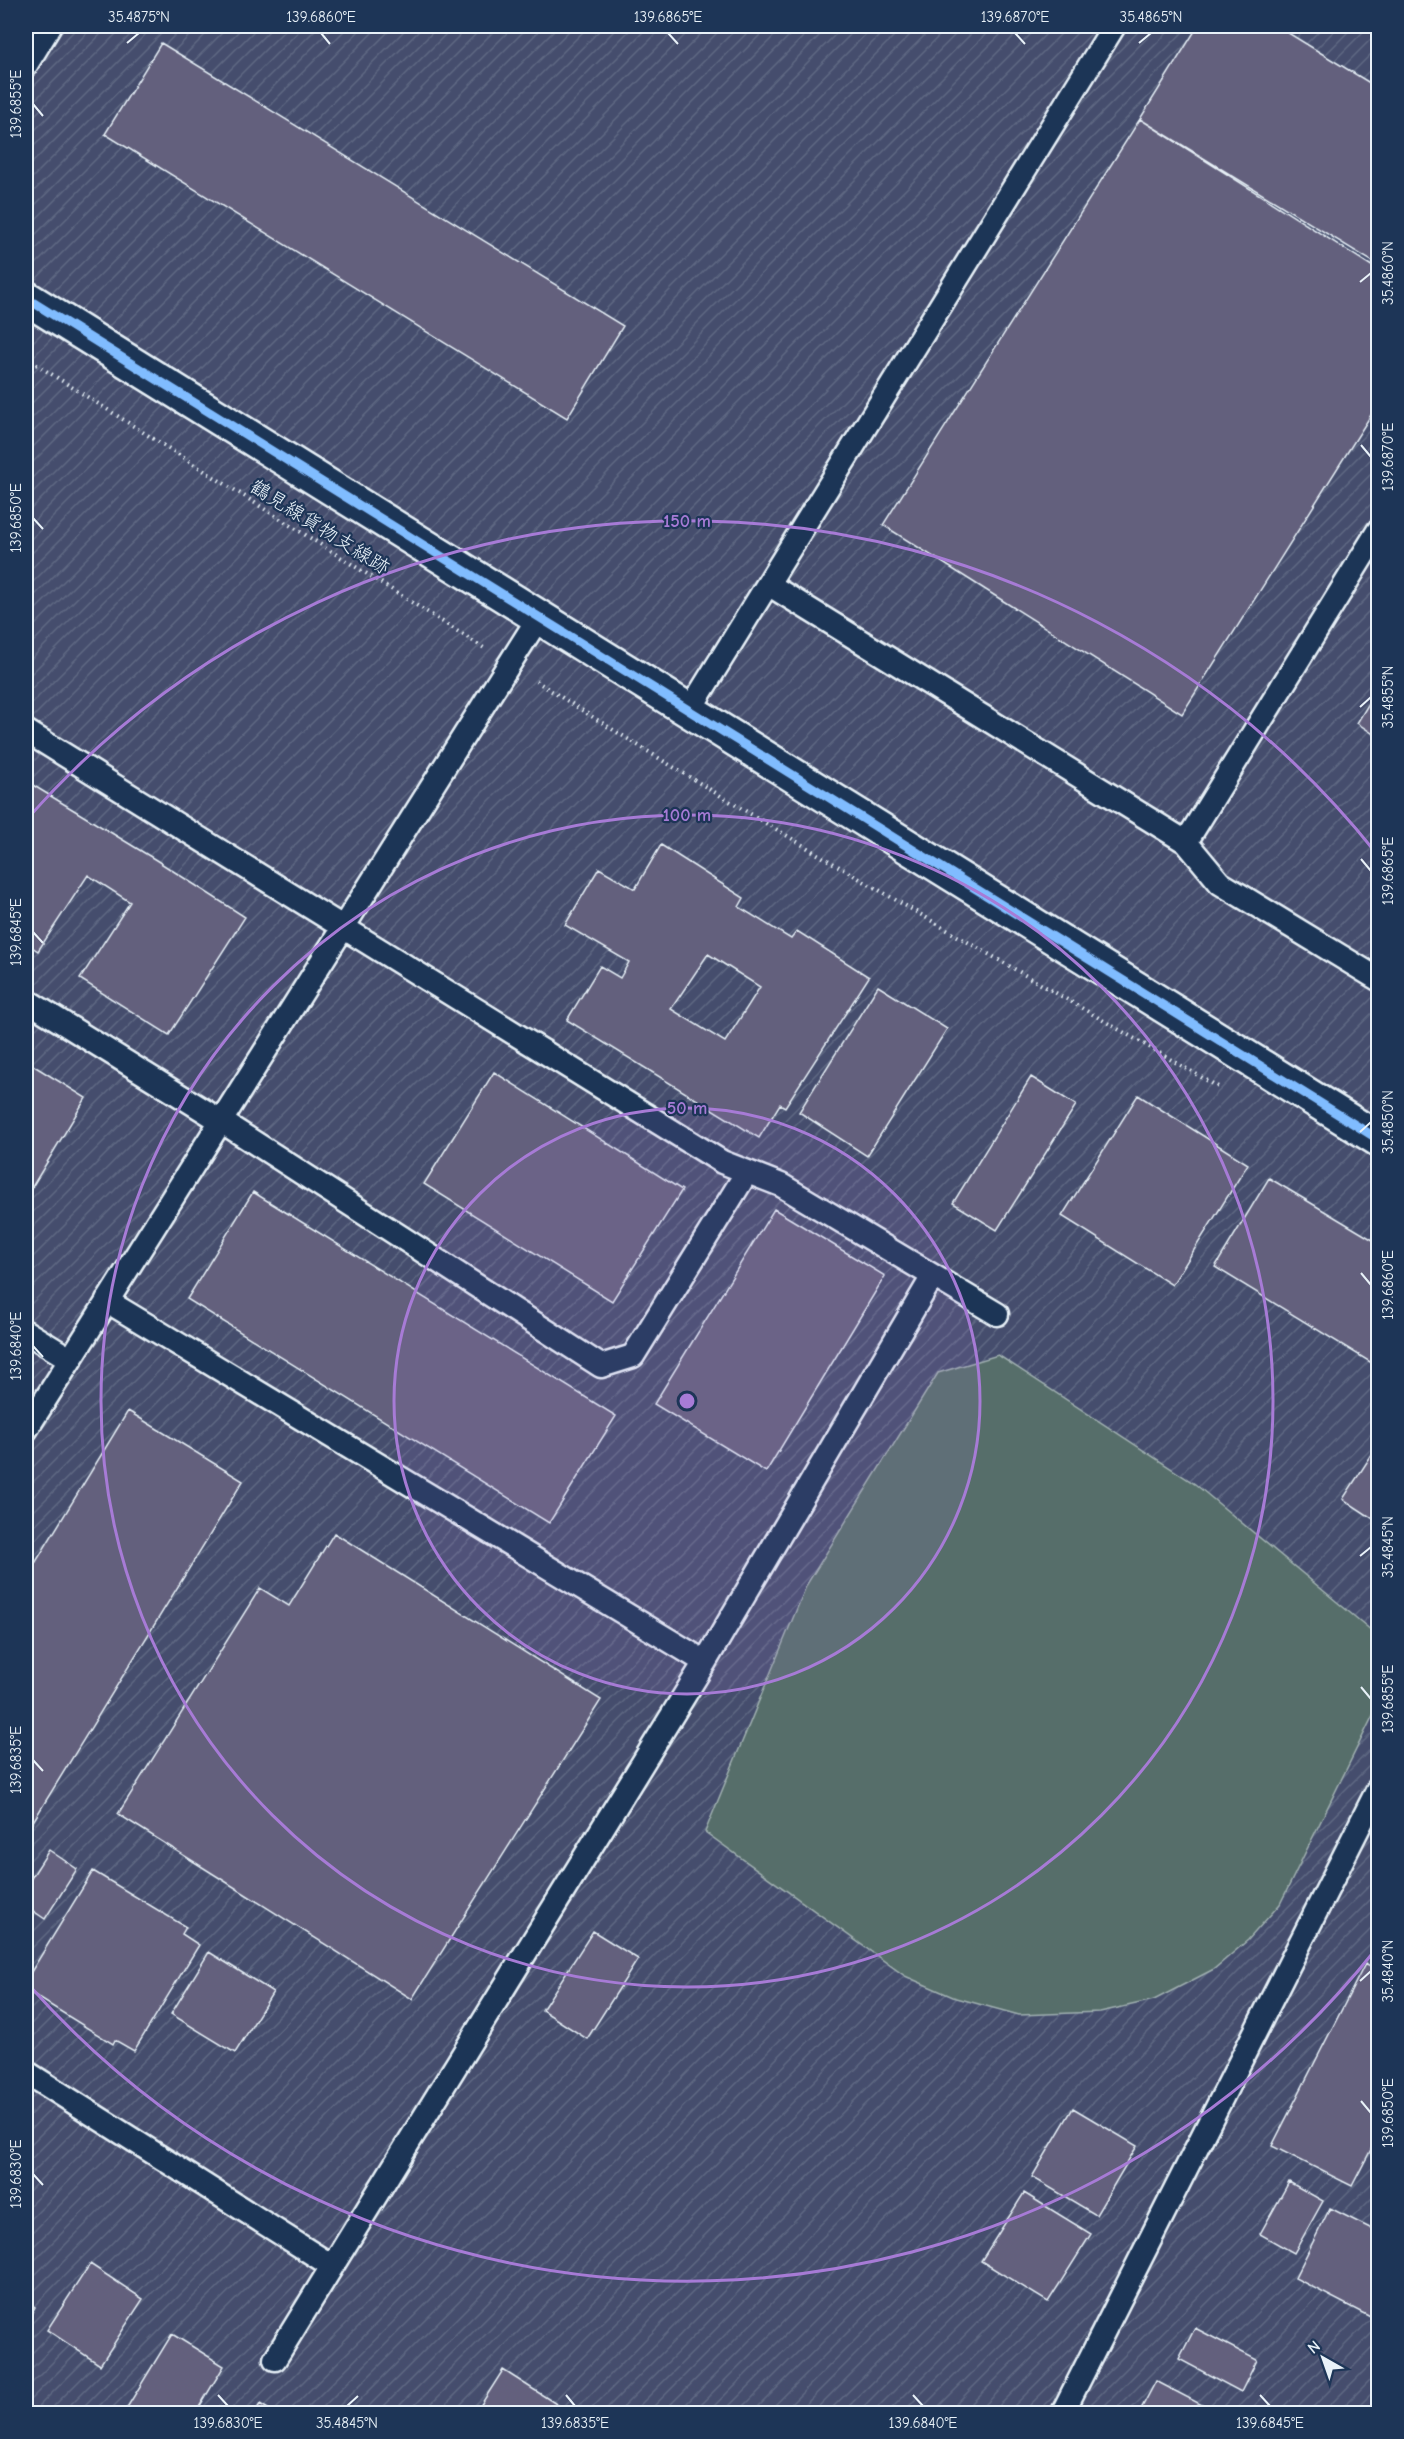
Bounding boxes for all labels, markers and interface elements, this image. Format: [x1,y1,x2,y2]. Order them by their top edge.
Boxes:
text: 35.4875°N [108,8,170,26]
text: 139.6860°E [286,8,356,26]
text: 139.6865°E [634,8,702,26]
text: 139.6870°E [981,8,1049,26]
text: 35.4865°N [1120,8,1182,26]
text: 139.6855°E [7,70,25,138]
text: 35.4860°N [1379,241,1397,305]
text: 139.6870°E [1379,423,1397,491]
street label: 鶴見線貨物支線跡 [246,475,394,579]
text: 139.6850°E [7,483,25,553]
text: 150 m [663,511,711,532]
text: 35.4855°N [1379,666,1397,728]
text: 100 m [663,805,711,826]
text: 139.6865°E [1379,837,1397,905]
text: 139.6845°E [7,898,25,966]
text: 35.4850°N [1379,1090,1397,1154]
text: 50 m [667,1098,707,1119]
text: 139.6860°E [1379,1250,1397,1320]
text: 139.6840°E [7,1312,25,1380]
centre of rings [677,1391,697,1411]
text: 35.4845°N [1379,1516,1397,1578]
text: 139.6855°E [1379,1665,1397,1733]
text: 139.6835°E [7,1726,25,1794]
text: 35.4840°N [1379,1940,1397,2002]
text: 139.6850°E [1379,2078,1397,2148]
text: 139.6830°E [7,2139,25,2209]
north arrow [1293,2328,1353,2388]
text: N [1304,2337,1324,2358]
text: 139.6830°E [193,2414,263,2432]
text: 35.4845°N [316,2414,378,2432]
text: 139.6835°E [541,2414,609,2432]
text: 139.6840°E [889,2414,957,2432]
text: 139.6845°E [1236,2414,1304,2432]

